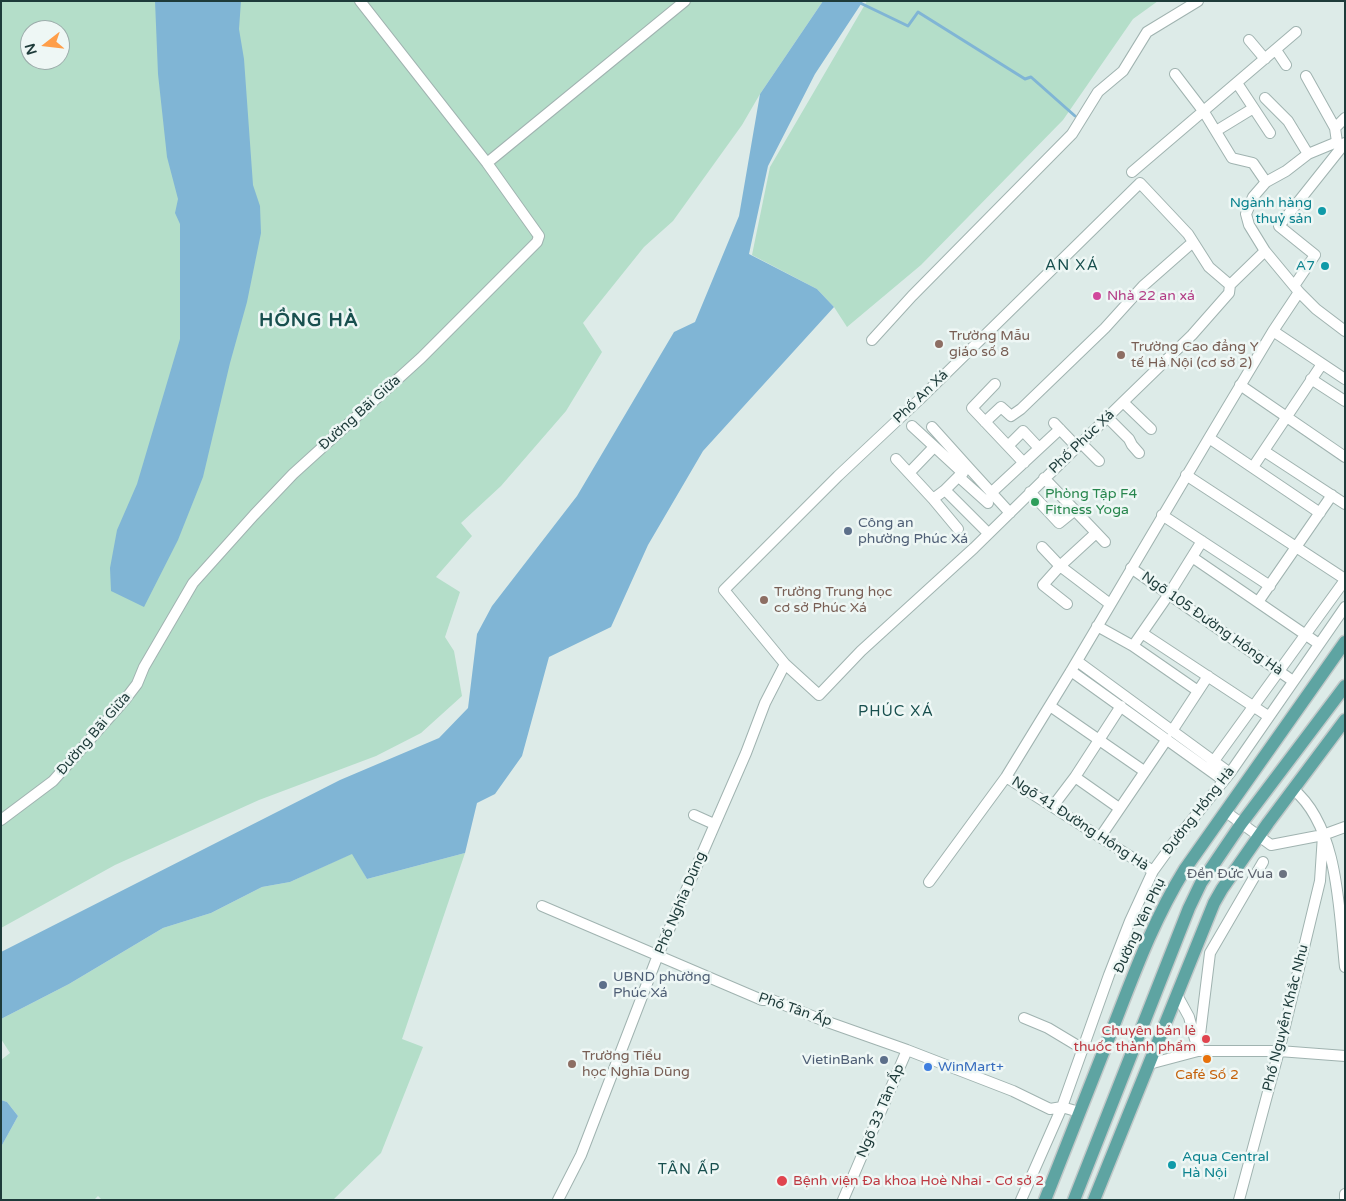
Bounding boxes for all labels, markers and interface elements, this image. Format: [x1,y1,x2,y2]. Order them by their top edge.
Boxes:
north arrow [20,20,70,70]
text: N [21,41,41,57]
place label: Ngành hàng thuỷ sản [1230,195,1312,228]
marker: Ngành hàng thuỷ sản [1316,205,1328,217]
district label: AN XÁ [1044,257,1100,275]
place label: A7 [1296,258,1315,274]
marker: A7 [1319,260,1331,272]
place label: Nhà 22 an xá [1107,288,1195,304]
marker: Nhà 22 an xá [1091,290,1103,302]
district label: HỒNG HÀ [258,310,360,332]
place label: Trường Mẫu giáo số 8 [949,328,1030,361]
marker: Trường Mẫu giáo số 8 [933,338,945,350]
place label: Trường Cao đẳng Y tế Hà Nội (cơ sở 2) [1131,339,1259,372]
marker: Trường Cao đẳng Y tế Hà Nội (cơ sở 2) [1115,349,1127,361]
street label: Phố An Xá [890,367,952,427]
street label: Đường Bãi Giữa [316,372,404,454]
street label: Phố Phúc Xá [1046,407,1118,477]
place label: Phòng Tập F4 Fitness Yoga [1045,486,1137,518]
marker: Phòng Tập F4 Fitness Yoga [1029,496,1041,508]
place label: Công an phường Phúc Xá [858,515,968,548]
marker: Công an phường Phúc Xá [842,525,854,537]
street label: Ngõ 105 Đường Hồng Hà [1138,569,1286,679]
place label: Trường Trung học cơ sở Phúc Xá [774,584,892,616]
marker: Trường Trung học cơ sở Phúc Xá [758,594,770,606]
street label: Đường Bãi Giữa [54,689,134,779]
district label: PHÚC XÁ [857,703,935,721]
street label: Đường Hồng Hà [1159,764,1239,858]
street label: Ngõ 41 Đường Hồng Hà [1008,773,1152,875]
street label: Phố Nghĩa Dũng [652,849,710,957]
place label: Đền Đức Vua [1187,866,1273,882]
marker: Đền Đức Vua [1277,868,1289,880]
street label: Đường Yên Phụ [1111,876,1169,976]
street label: Phố Nguyễn Khắc Nhu [1260,943,1312,1093]
place label: UBND phường Phúc Xá [613,969,711,1002]
marker: UBND phường Phúc Xá [597,979,609,991]
street label: Phố Tân Ấp [756,990,834,1030]
place label: Chuyên bán lẻ thuốc thành phẩm [1074,1023,1196,1056]
marker: Chuyên bán lẻ thuốc thành phẩm [1200,1033,1212,1045]
place label: Trường Tiểu học Nghĩa Dũng [582,1048,690,1080]
place label: VietinBank [802,1052,874,1068]
marker: Café Số 2 [1201,1053,1213,1065]
marker: VietinBank [878,1054,890,1066]
marker: Trường Tiểu học Nghĩa Dũng [566,1058,578,1070]
place label: WinMart+ [938,1059,1004,1075]
marker: WinMart+ [922,1061,934,1073]
street label: Ngõ 33 Tân Ấp [854,1062,908,1160]
place label: Café Số 2 [1175,1067,1239,1083]
place label: Aqua Central Hà Nội [1182,1149,1269,1182]
marker: Aqua Central Hà Nội [1166,1159,1178,1171]
district label: TÂN ẤP [657,1161,721,1179]
place label: Bệnh viện Đa khoa Hoè Nhai - Cơ sở 2 [793,1173,1044,1189]
marker: Bệnh viện Đa khoa Hoè Nhai - Cơ sở 2 [775,1174,789,1188]

